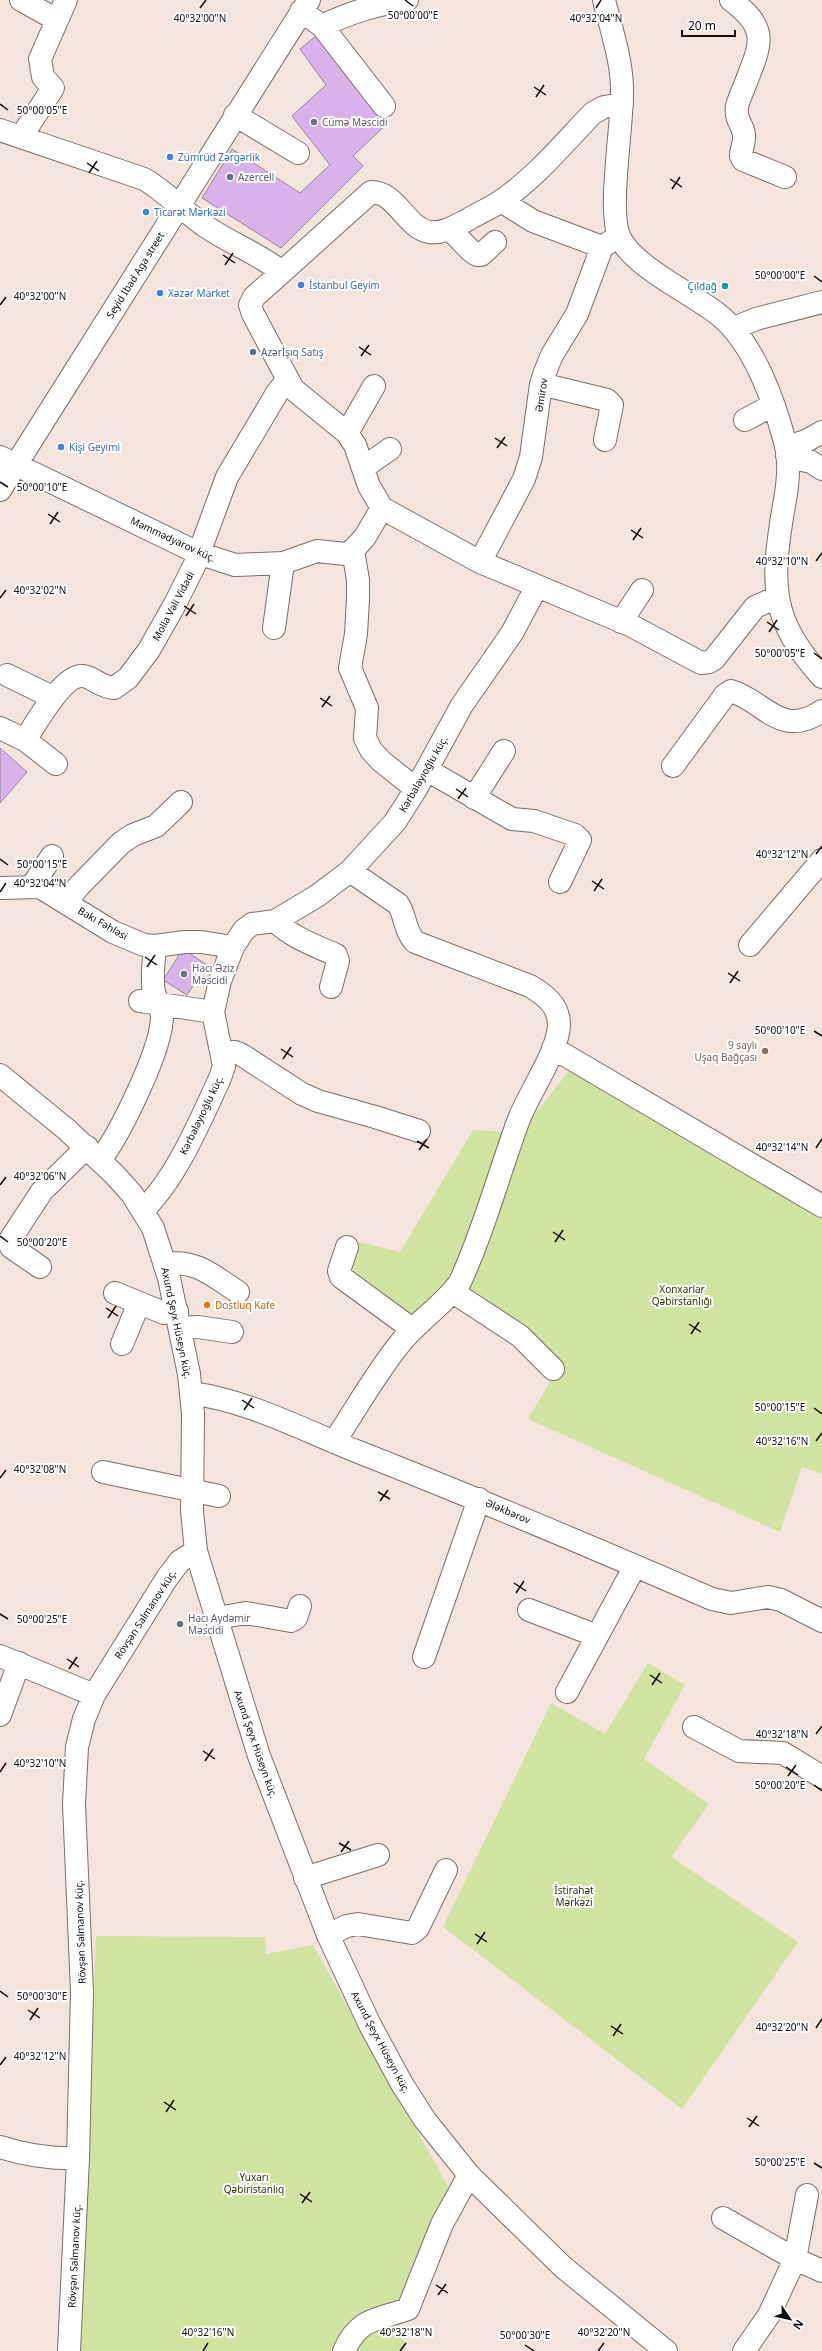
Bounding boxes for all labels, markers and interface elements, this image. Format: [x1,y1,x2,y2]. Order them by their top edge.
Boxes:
text: 50°00'00"E [388,8,438,22]
text: 40°32'00"N [174,11,226,25]
text: 40°32'04"N [570,11,622,25]
scale bar [682,12,735,38]
text: 20 m [688,17,716,34]
text: 50°00'05"E [17,103,67,117]
place label: Cümə Məscidi [322,115,388,129]
marker: Cümə Məscidi [309,117,319,127]
place label: Zümrüd Zərgərlik [178,150,261,164]
marker: Zümrüd Zərgərlik [165,152,175,162]
place label: Azercell [238,170,274,184]
marker: Azercell [225,172,235,182]
place label: Ticarət Mərkəzi [154,205,226,219]
marker: Ticarət Mərkəzi [141,207,151,217]
street label: Seyid Ibad Aga street [103,229,167,321]
text: 50°00'00"E [755,268,805,282]
place label: İstanbul Geyim [309,278,380,292]
place label: Çıldağ [688,279,717,293]
marker: İstanbul Geyim [296,280,306,290]
marker: Çıldağ [720,281,730,291]
place label: Xəzər Market [168,286,230,300]
marker: Xəzər Market [155,288,165,298]
text: 40°32'00"N [14,289,66,303]
place label: Azərİşıq Satış [261,345,324,359]
marker: Azərİşıq Satış [248,347,258,357]
street label: Əmirov [531,376,551,413]
place label: Kişi Geyimi [69,440,120,454]
marker: Kişi Geyimi [56,442,66,452]
text: 50°00'10"E [17,480,67,494]
street label: Məmmədyarov küç. [128,513,218,565]
text: 40°32'10"N [756,554,808,568]
street label: Molla Vəli Vidadi [149,569,197,643]
text: 40°32'02"N [14,583,66,597]
text: 50°00'05"E [755,646,805,660]
street label: Kərbalayıoğlu küç. [395,733,451,815]
text: 40°32'12"N [756,847,808,861]
text: 50°00'15"E [17,857,67,871]
text: 40°32'04"N [14,876,66,890]
street label: Bakı Fəhləsi [76,903,130,943]
place label: Hacı Əziz Məscidi [192,961,235,987]
marker: Hacı Əziz Məscidi [179,969,189,979]
text: 50°00'10"E [755,1023,805,1037]
place label: 9 saylı Uşaq Bağçası [695,1038,757,1064]
marker: 9 saylı Uşaq Bağçası [760,1046,770,1056]
street label: Kərbalayıoğlu küç. [176,1073,226,1157]
text: 40°32'14"N [756,1140,808,1154]
text: 40°32'06"N [14,1169,66,1183]
text: 50°00'20"E [17,1235,67,1249]
street label: Axund Şeyx Hüseyn küç. [158,1266,196,1380]
park label: Xonxarlar Qəbirstanlığı [652,1282,712,1308]
place label: Dostluq Kafe [215,1298,275,1312]
marker: Dostluq Kafe [202,1300,212,1310]
text: 50°00'15"E [755,1400,805,1414]
text: 40°32'16"N [756,1434,808,1448]
text: 40°32'08"N [14,1462,66,1476]
street label: Ələkbərov [483,1495,533,1527]
street label: Rövşən Salmanov küç. [111,1567,179,1661]
place label: Hacı Aydəmir Məscidi [188,1611,250,1637]
text: 50°00'25"E [17,1612,67,1626]
marker: Hacı Aydəmir Məscidi [175,1619,185,1629]
street label: Axund Şeyx Hüseyn küç. [231,1688,281,1800]
text: 40°32'18"N [756,1727,808,1741]
text: 40°32'10"N [14,1756,66,1770]
text: 50°00'20"E [755,1778,805,1792]
street label: Rövşən Salmanov küç. [71,1880,89,1984]
park label: İstirahət Mərkəzi [554,1883,594,1909]
text: 50°00'30"E [17,1989,67,2003]
street label: Axund Şeyx Hüseyn küç. [348,1989,414,2095]
text: 40°32'20"N [756,2020,808,2034]
text: 40°32'12"N [14,2049,66,2063]
text: 50°00'25"E [755,2155,805,2169]
park label: Yuxarı Qəbiristanlıq [224,2170,284,2196]
street label: Rövşən Salmanov küç. [64,2204,84,2308]
north arrow [770,2299,810,2339]
text: N [790,2317,807,2333]
text: 40°32'16"N [182,2325,234,2339]
text: 40°32'18"N [380,2325,432,2339]
text: 40°32'20"N [578,2325,630,2339]
text: 50°00'30"E [500,2328,550,2342]

